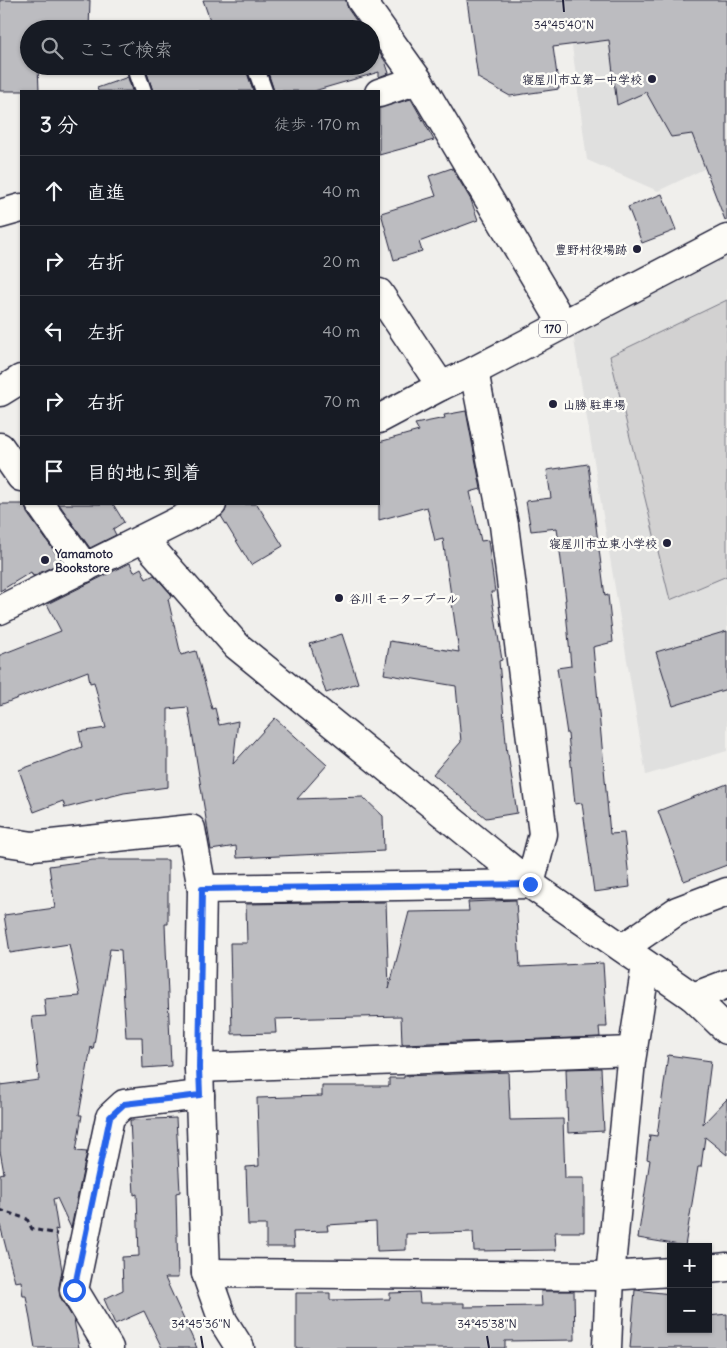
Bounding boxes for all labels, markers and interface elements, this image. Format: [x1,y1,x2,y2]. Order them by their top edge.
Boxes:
text: 34°45'40"N [534,17,594,32]
search box [20,20,380,75]
icon: search [38,34,66,62]
text: ここで検索 [78,37,173,61]
place label: 寝屋川市立第一中学校 [522,72,642,87]
marker: 寝屋川市立第一中学校 [646,73,658,85]
text: 3 分 [40,111,78,138]
text: 徒歩 · 170 m [274,114,360,134]
icon: ahead [40,177,68,205]
text: 直進 [87,180,125,204]
text: 40 m [322,181,360,201]
place label: 豊野村役場跡 [555,242,627,257]
marker: 豊野村役場跡 [631,243,643,255]
icon: right [40,247,68,275]
text: 右折 [87,250,125,274]
text: 20 m [323,251,360,271]
icon: left [40,317,68,345]
text: 左折 [87,320,125,344]
road number: 170 [539,320,567,338]
text: 40 m [322,321,360,341]
icon: right [40,387,68,415]
text: 右折 [87,390,125,414]
text: 70 m [324,391,360,411]
place label: 山勝 駐車場 [563,397,626,412]
marker: 山勝 駐車場 [547,398,559,410]
icon: arrive [40,457,68,485]
text: 目的地に到着 [87,460,201,484]
place label: 寝屋川市立東小学校 [549,536,657,551]
marker: 寝屋川市立東小学校 [661,537,673,549]
place label: Yamamoto Bookstore [54,546,113,575]
marker: Yamamoto Bookstore [39,554,51,566]
place label: 谷川 モータープール [349,591,458,606]
marker: 谷川 モータープール [333,592,345,604]
route end [519,873,542,896]
map controls [667,1243,712,1333]
button: + [667,1243,712,1288]
route start [63,1279,86,1302]
button: − [667,1288,712,1333]
text: 34°45'36"N [171,1316,231,1331]
text: 34°45'38"N [457,1316,517,1331]

